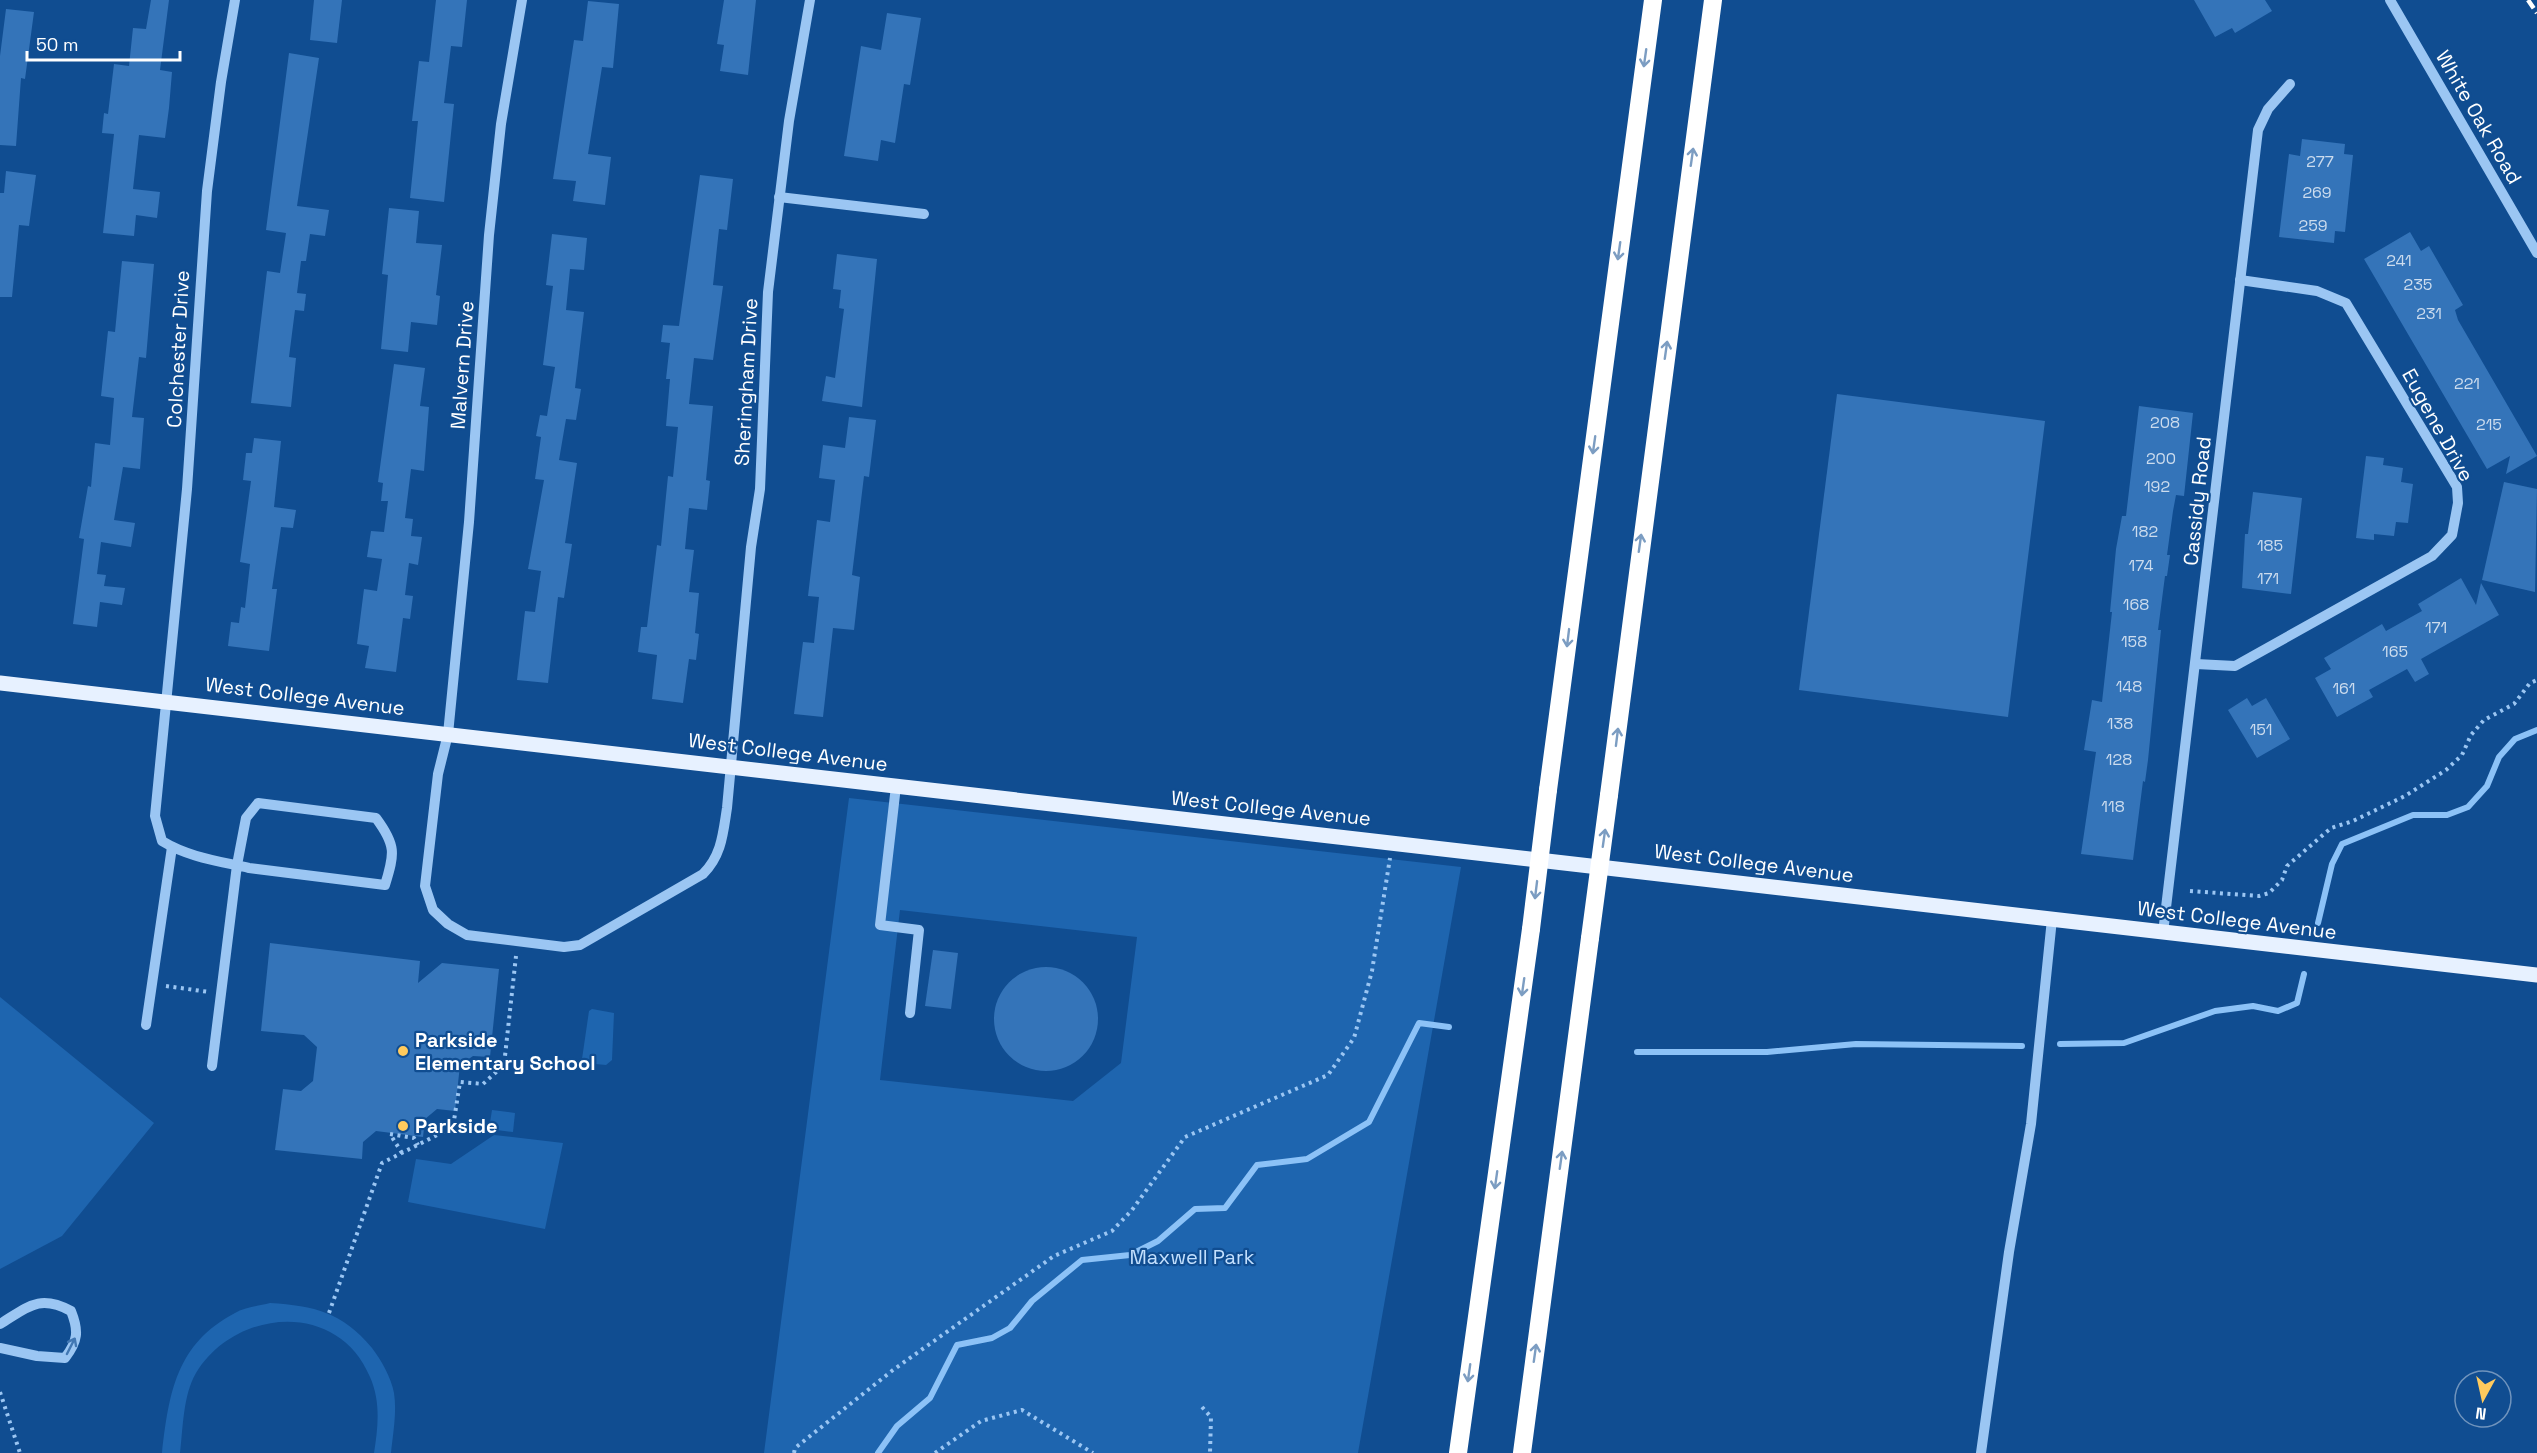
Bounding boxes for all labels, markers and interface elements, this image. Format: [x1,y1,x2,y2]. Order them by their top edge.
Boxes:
scale bar [27,24,180,62]
text: 50 m [36,33,78,56]
street label: White Oak Road [2430,45,2528,189]
one-way arrow [1640,48,1651,67]
one-way arrow [1687,147,1698,167]
house number: 277 [2306,151,2334,172]
house number: 269 [2302,182,2332,203]
house number: 259 [2298,215,2328,236]
one-way arrow [1614,241,1625,261]
house number: 241 [2386,250,2412,271]
street label: Colchester Drive [161,270,195,428]
house number: 235 [2404,274,2432,295]
street label: Sheringham Drive [729,297,763,467]
street label: Malvern Drive [445,300,479,430]
house number: 231 [2416,303,2442,324]
one-way arrow [1661,341,1672,360]
street label: Eugene Drive [2396,364,2480,486]
house number: 221 [2454,373,2480,394]
house number: 208 [2150,412,2180,433]
house number: 215 [2476,414,2502,435]
one-way arrow [1588,434,1599,454]
street label: Cassidy Road [2177,435,2217,567]
house number: 200 [2146,448,2176,469]
house number: 192 [2144,476,2170,497]
house number: 182 [2132,521,2158,542]
one-way arrow [1635,534,1646,554]
house number: 185 [2257,535,2283,556]
house number: 174 [2129,555,2153,576]
house number: 171 [2257,568,2279,589]
house number: 168 [2123,594,2149,615]
house number: 171 [2425,617,2447,638]
one-way arrow [1562,627,1573,647]
house number: 158 [2121,631,2147,652]
house number: 165 [2382,641,2408,662]
street label: West College Avenue [204,671,406,721]
house number: 148 [2116,676,2142,697]
house number: 161 [2332,678,2356,699]
house number: 138 [2107,713,2133,734]
house number: 151 [2250,719,2272,740]
street label: West College Avenue [687,727,889,777]
one-way arrow [1611,727,1622,747]
house number: 128 [2106,749,2132,770]
street label: West College Avenue [1170,785,1372,831]
house number: 118 [2101,796,2125,817]
one-way arrow [1598,829,1609,849]
street label: West College Avenue [1653,838,1855,888]
one-way arrow [1530,879,1541,899]
street label: West College Avenue [2136,895,2338,945]
one-way arrow [1517,977,1528,996]
place label: Parkside Elementary School [415,1027,596,1076]
marker: Parkside Elementary School [396,1044,410,1058]
place label: Parkside [415,1113,497,1139]
marker: Parkside [396,1119,410,1133]
one-way arrow [1555,1151,1566,1170]
one-way arrow [1490,1170,1501,1190]
park label: Maxwell Park [1130,1244,1255,1270]
one-way arrow [66,1337,78,1355]
one-way arrow [1530,1344,1541,1364]
one-way arrow [1464,1363,1475,1383]
north arrow [2453,1369,2513,1429]
text: N [2474,1402,2488,1425]

